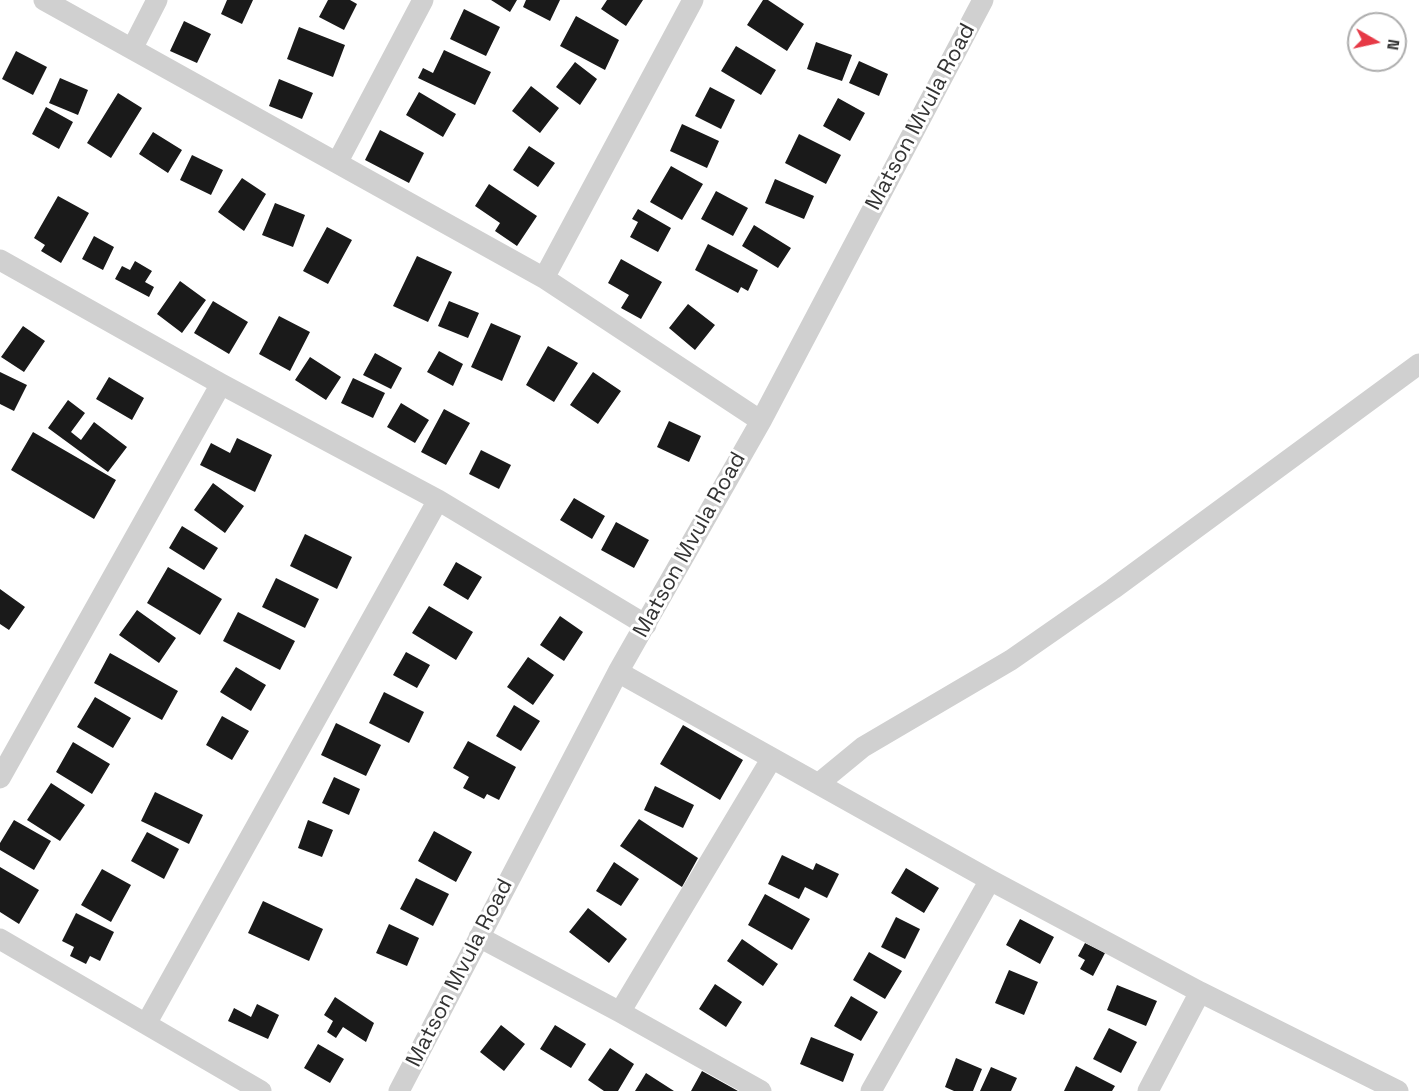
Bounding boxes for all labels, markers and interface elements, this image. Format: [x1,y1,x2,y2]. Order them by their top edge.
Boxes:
north arrow [1347,12,1407,72]
street label: Matson Mvula Road [861,19,981,215]
text: N [1382,38,1405,52]
street label: Matson Mvula Road [628,448,752,642]
street label: Matson Mvula Road [401,875,519,1071]

